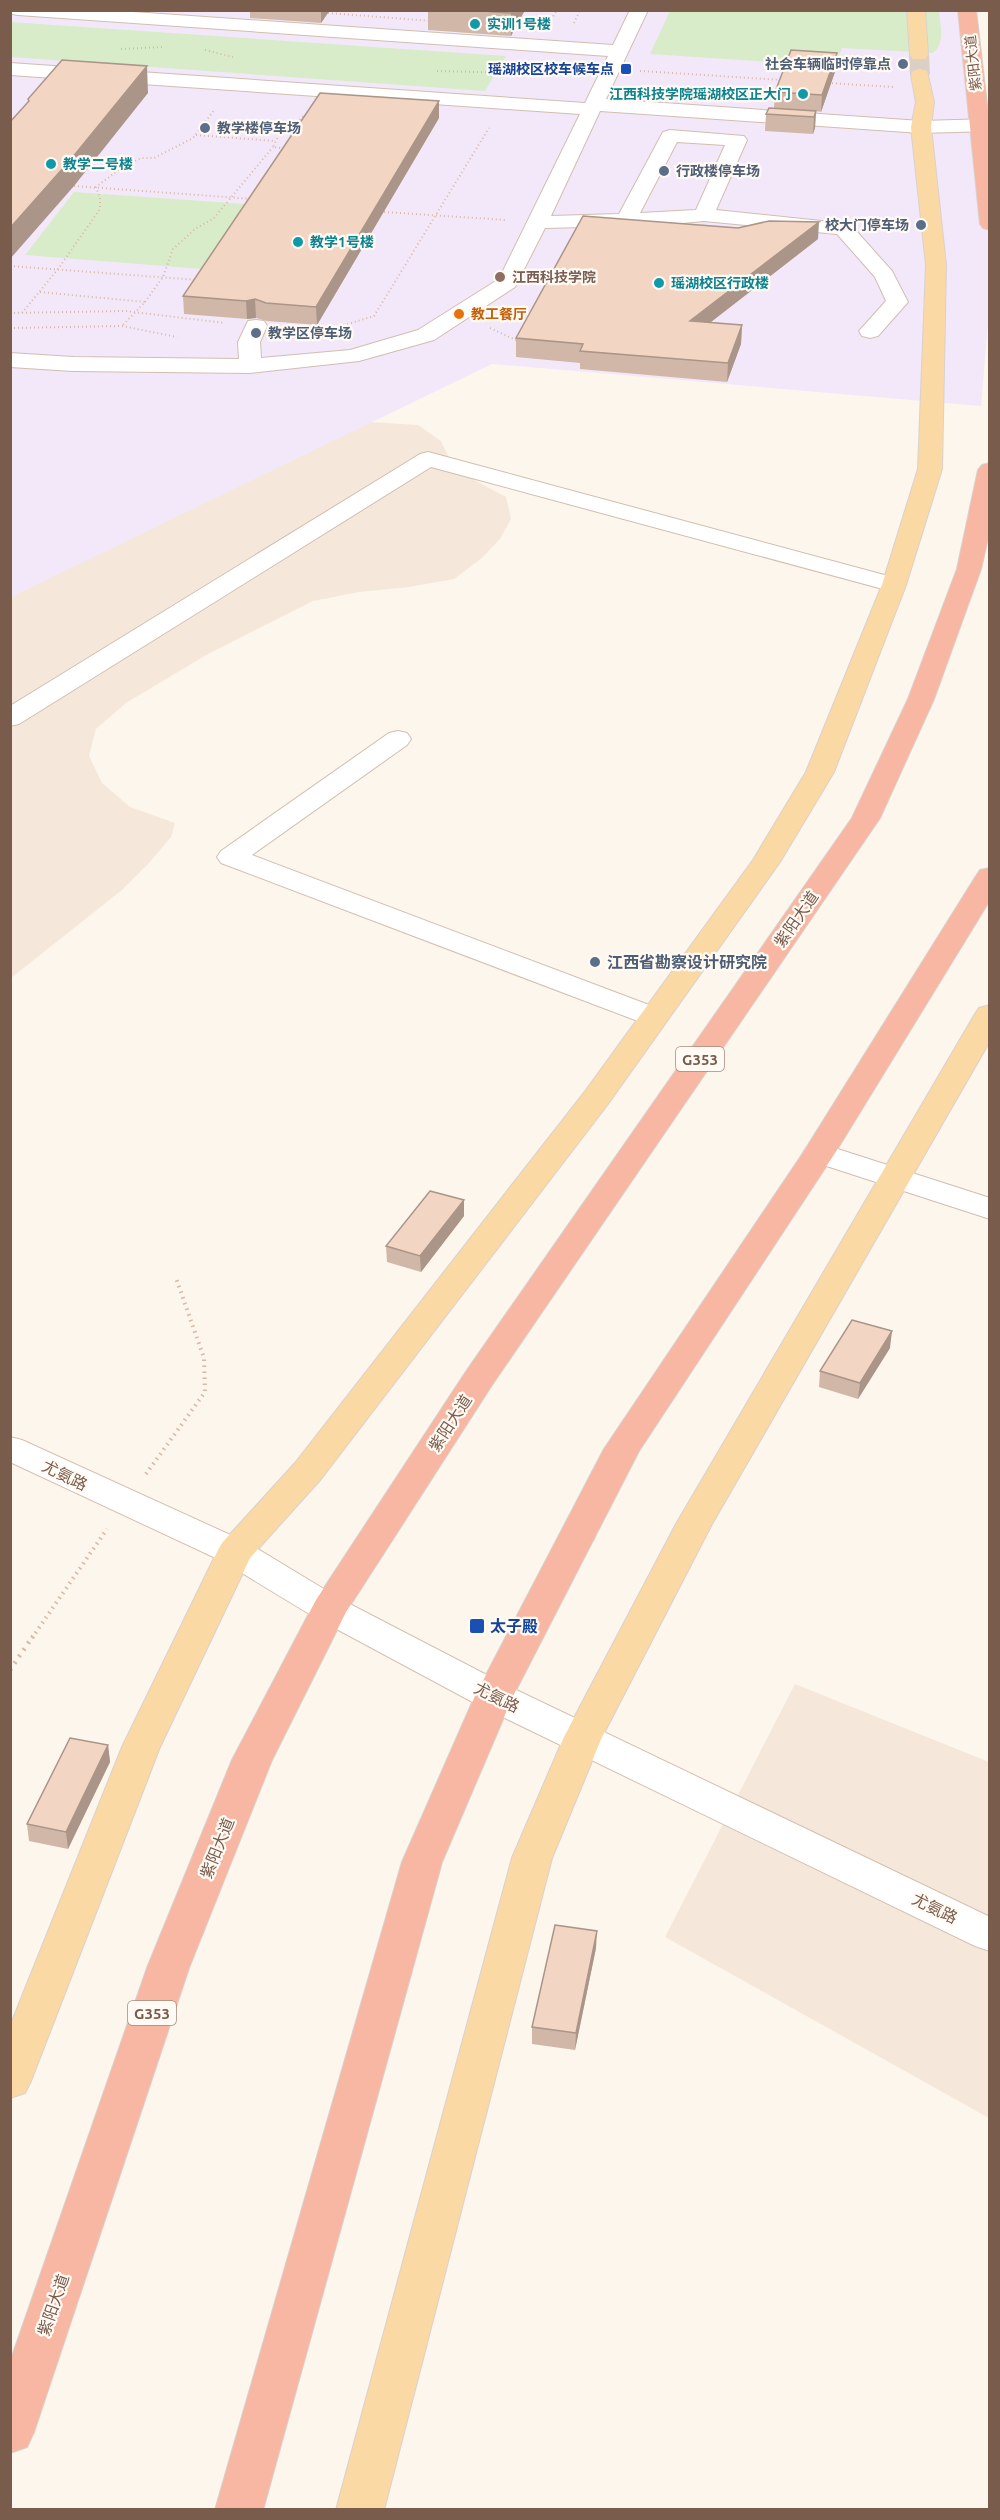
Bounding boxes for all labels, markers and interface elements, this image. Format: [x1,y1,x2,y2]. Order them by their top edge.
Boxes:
place label: 实训1号楼 [487,16,551,32]
marker: 实训1号楼 [468,17,482,31]
street label: 紫阳大道 [962,34,984,92]
place label: 社会车辆临时停靠点 [765,56,891,72]
marker: 社会车辆临时停靠点 [896,57,910,71]
place label: 瑶湖校区校车候车点 [488,61,614,77]
marker: 瑶湖校区校车候车点 [619,62,633,76]
place label: 江西科技学院瑶湖校区正大门 [609,86,791,102]
marker: 江西科技学院瑶湖校区正大门 [796,87,810,101]
place label: 教学楼停车场 [217,120,301,136]
marker: 教学楼停车场 [198,121,212,135]
place label: 教学二号楼 [63,156,133,172]
marker: 教学二号楼 [44,157,58,171]
place label: 行政楼停车场 [676,163,760,179]
marker: 行政楼停车场 [657,164,671,178]
place label: 校大门停车场 [825,217,909,233]
marker: 校大门停车场 [914,218,928,232]
place label: 教学1号楼 [310,234,374,250]
marker: 教学1号楼 [291,235,305,249]
place label: 江西科技学院 [512,269,596,285]
marker: 江西科技学院 [493,270,507,284]
place label: 瑶湖校区行政楼 [671,275,769,291]
marker: 瑶湖校区行政楼 [652,276,666,290]
place label: 教工餐厅 [471,306,527,322]
marker: 教工餐厅 [452,307,466,321]
place label: 教学区停车场 [268,325,352,341]
marker: 教学区停车场 [249,326,263,340]
street label: 紫阳大道 [770,888,822,950]
place label: 江西省勘察设计研究院 [607,953,767,971]
marker: 江西省勘察设计研究院 [588,955,602,969]
road number: G353 [676,1047,724,1071]
street label: 紫阳大道 [425,1391,475,1455]
street label: 尤氨路 [39,1456,91,1494]
marker: 太子殿 [468,1617,486,1635]
place label: 太子殿 [490,1617,538,1635]
street label: 尤氨路 [471,1678,523,1716]
street label: 紫阳大道 [197,1815,237,1881]
street label: 尤氨路 [909,1889,961,1927]
road number: G353 [128,2001,176,2025]
street label: 紫阳大道 [34,2272,72,2338]

